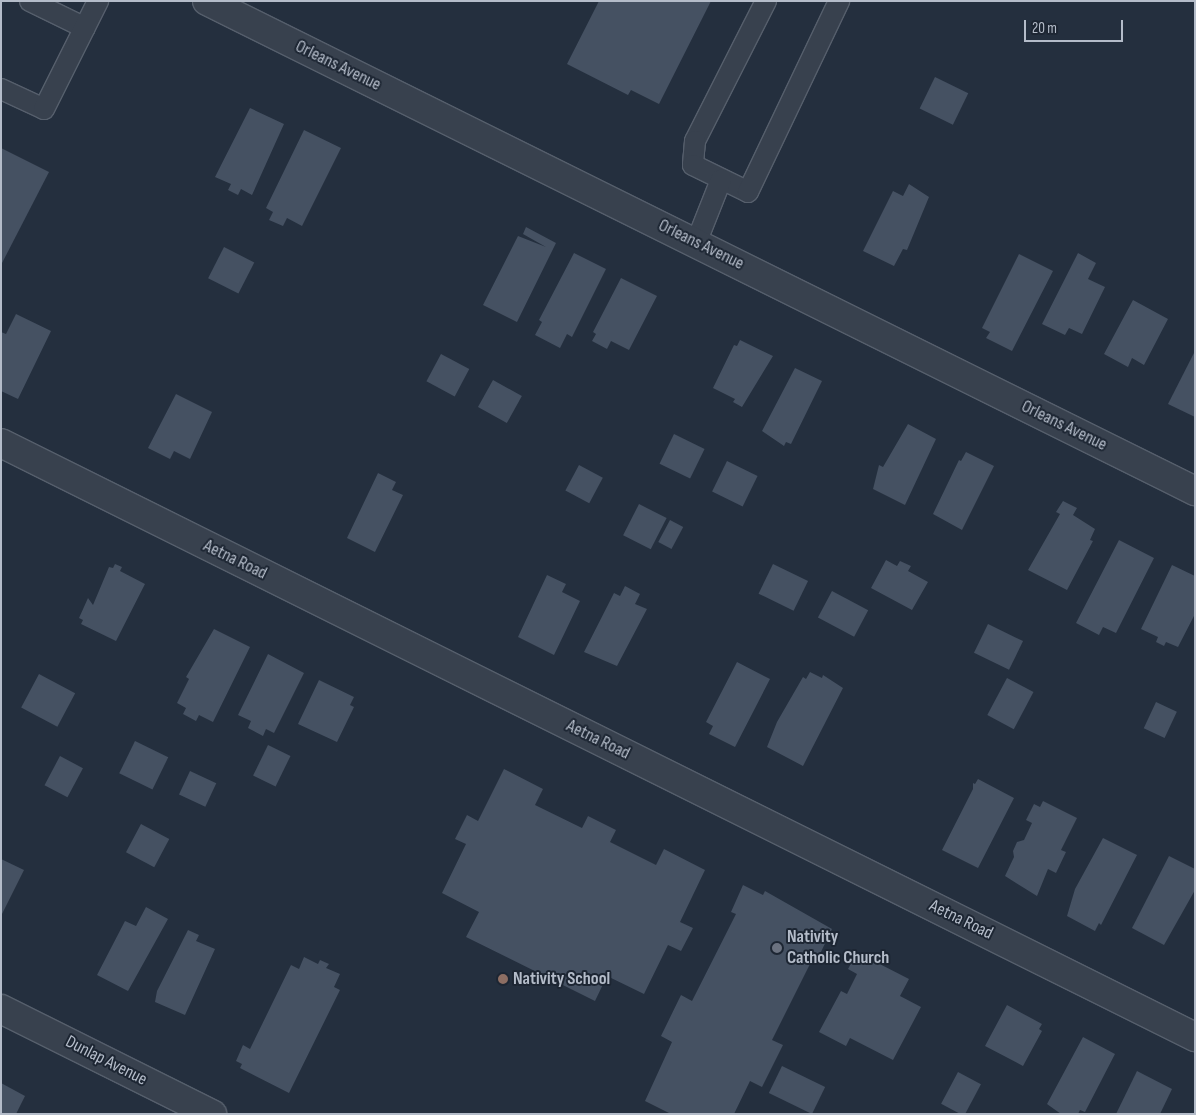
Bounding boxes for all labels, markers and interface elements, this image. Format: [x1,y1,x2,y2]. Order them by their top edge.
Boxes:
scale bar [1026,10,1125,42]
text: 20 m [1032,19,1057,38]
street label: Orleans Avenue [292,36,384,96]
street label: Orleans Avenue [655,215,747,275]
street label: Orleans Avenue [1018,396,1110,456]
street label: Aetna Road [200,535,270,585]
street label: Aetna Road [563,715,633,765]
street label: Aetna Road [926,895,996,945]
place label: Nativity Catholic Church [787,927,889,970]
marker: Nativity Catholic Church [771,942,783,954]
place label: Nativity School [513,968,610,990]
marker: Nativity School [497,973,509,985]
street label: Dunlap Avenue [62,1031,150,1091]

